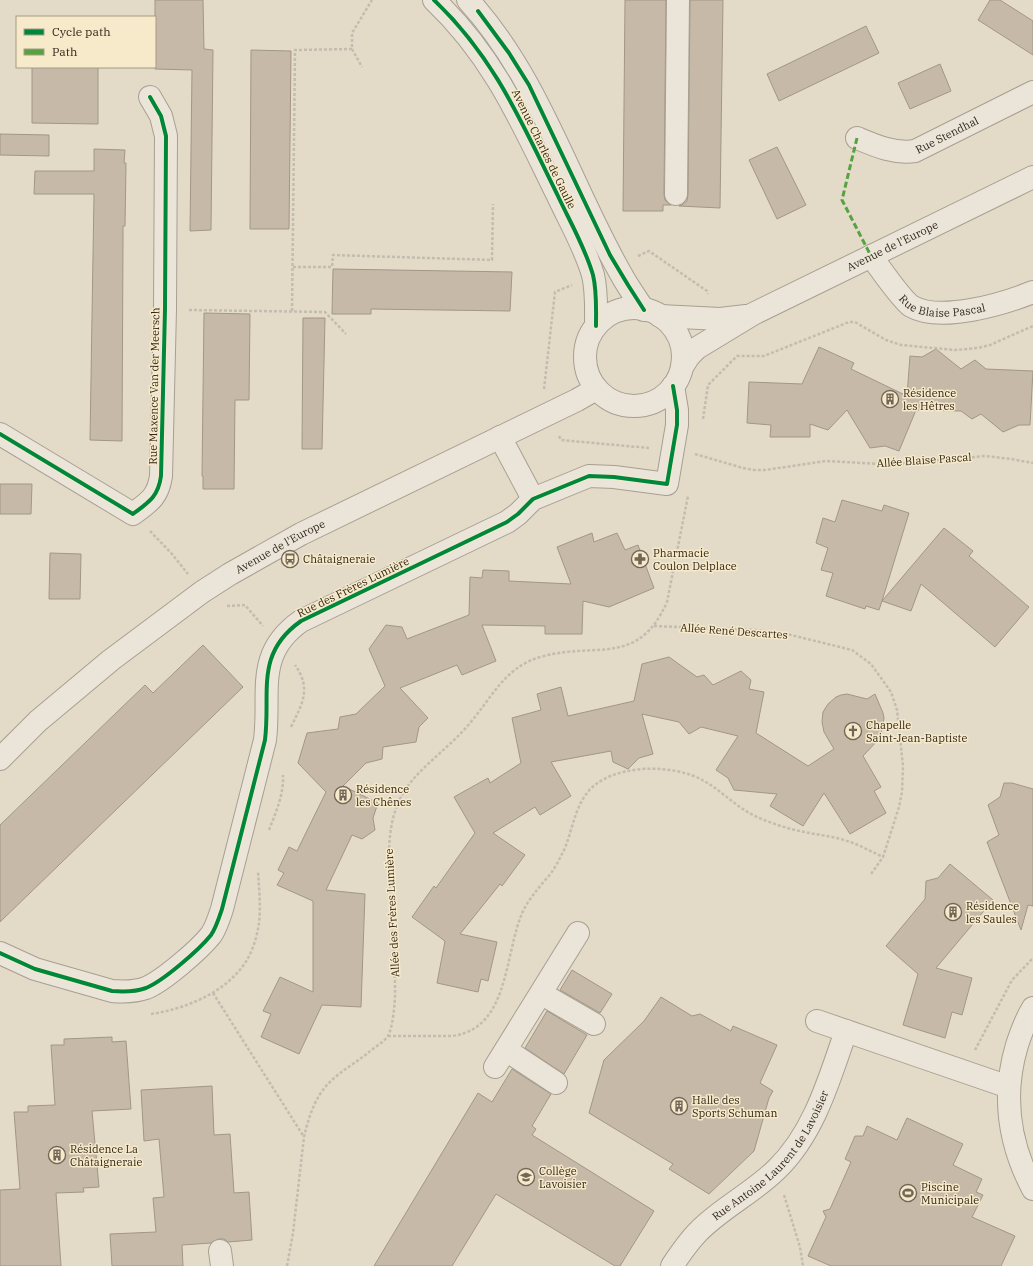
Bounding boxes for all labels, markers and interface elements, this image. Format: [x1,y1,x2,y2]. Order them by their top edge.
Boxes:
legend [16,16,156,68]
text: Cycle path [52,24,111,39]
text: Path [52,44,78,59]
street label: Avenue Charles de Gaulle [509,87,579,211]
street label: Rue Stendhal [913,113,981,157]
street label: Avenue de l'Europe [844,217,940,274]
street label: Rue Blaise Pascal [896,292,987,320]
street label: Rue Maxence Van der Meersch [146,307,162,465]
place label: Résidence les Hêtres [903,386,956,413]
building icon: Résidence les Hêtres [880,389,900,409]
street label: Allée Blaise Pascal [876,450,972,470]
street label: Avenue de l'Europe [233,516,327,577]
place label: Pharmacie Coulon Delplace [653,546,737,573]
bus stop icon: Châtaigneraie [280,549,300,569]
pharmacy icon: Pharmacie Coulon Delplace [630,549,650,569]
place label: Châtaigneraie [303,552,376,566]
street label: Rue des Frères Lumière [295,554,411,620]
street label: Allée René Descartes [680,620,788,642]
place label: Chapelle Saint-Jean-Baptiste [866,718,967,745]
church icon: Chapelle Saint-Jean-Baptiste [843,721,863,741]
place label: Résidence les Chênes [356,782,411,809]
building icon: Résidence les Chênes [333,785,353,805]
street label: Allée des Frères Lumière [382,848,402,978]
place label: Résidence les Saules [966,899,1019,926]
building icon: Résidence les Saules [943,902,963,922]
street label: Rue Antoine Laurent de Lavoisier [709,1088,831,1223]
place label: Halle des Sports Schuman [692,1093,778,1120]
building icon: Halle des Sports Schuman [669,1096,689,1116]
place label: Résidence La Châtaigneraie [70,1142,143,1169]
building icon: Résidence La Châtaigneraie [47,1145,67,1165]
place label: Collège Lavoisier [539,1164,587,1191]
school or university icon: Collège Lavoisier [516,1167,536,1187]
place label: Piscine Municipale [921,1180,979,1207]
sports icon: Piscine Municipale [898,1183,918,1203]

